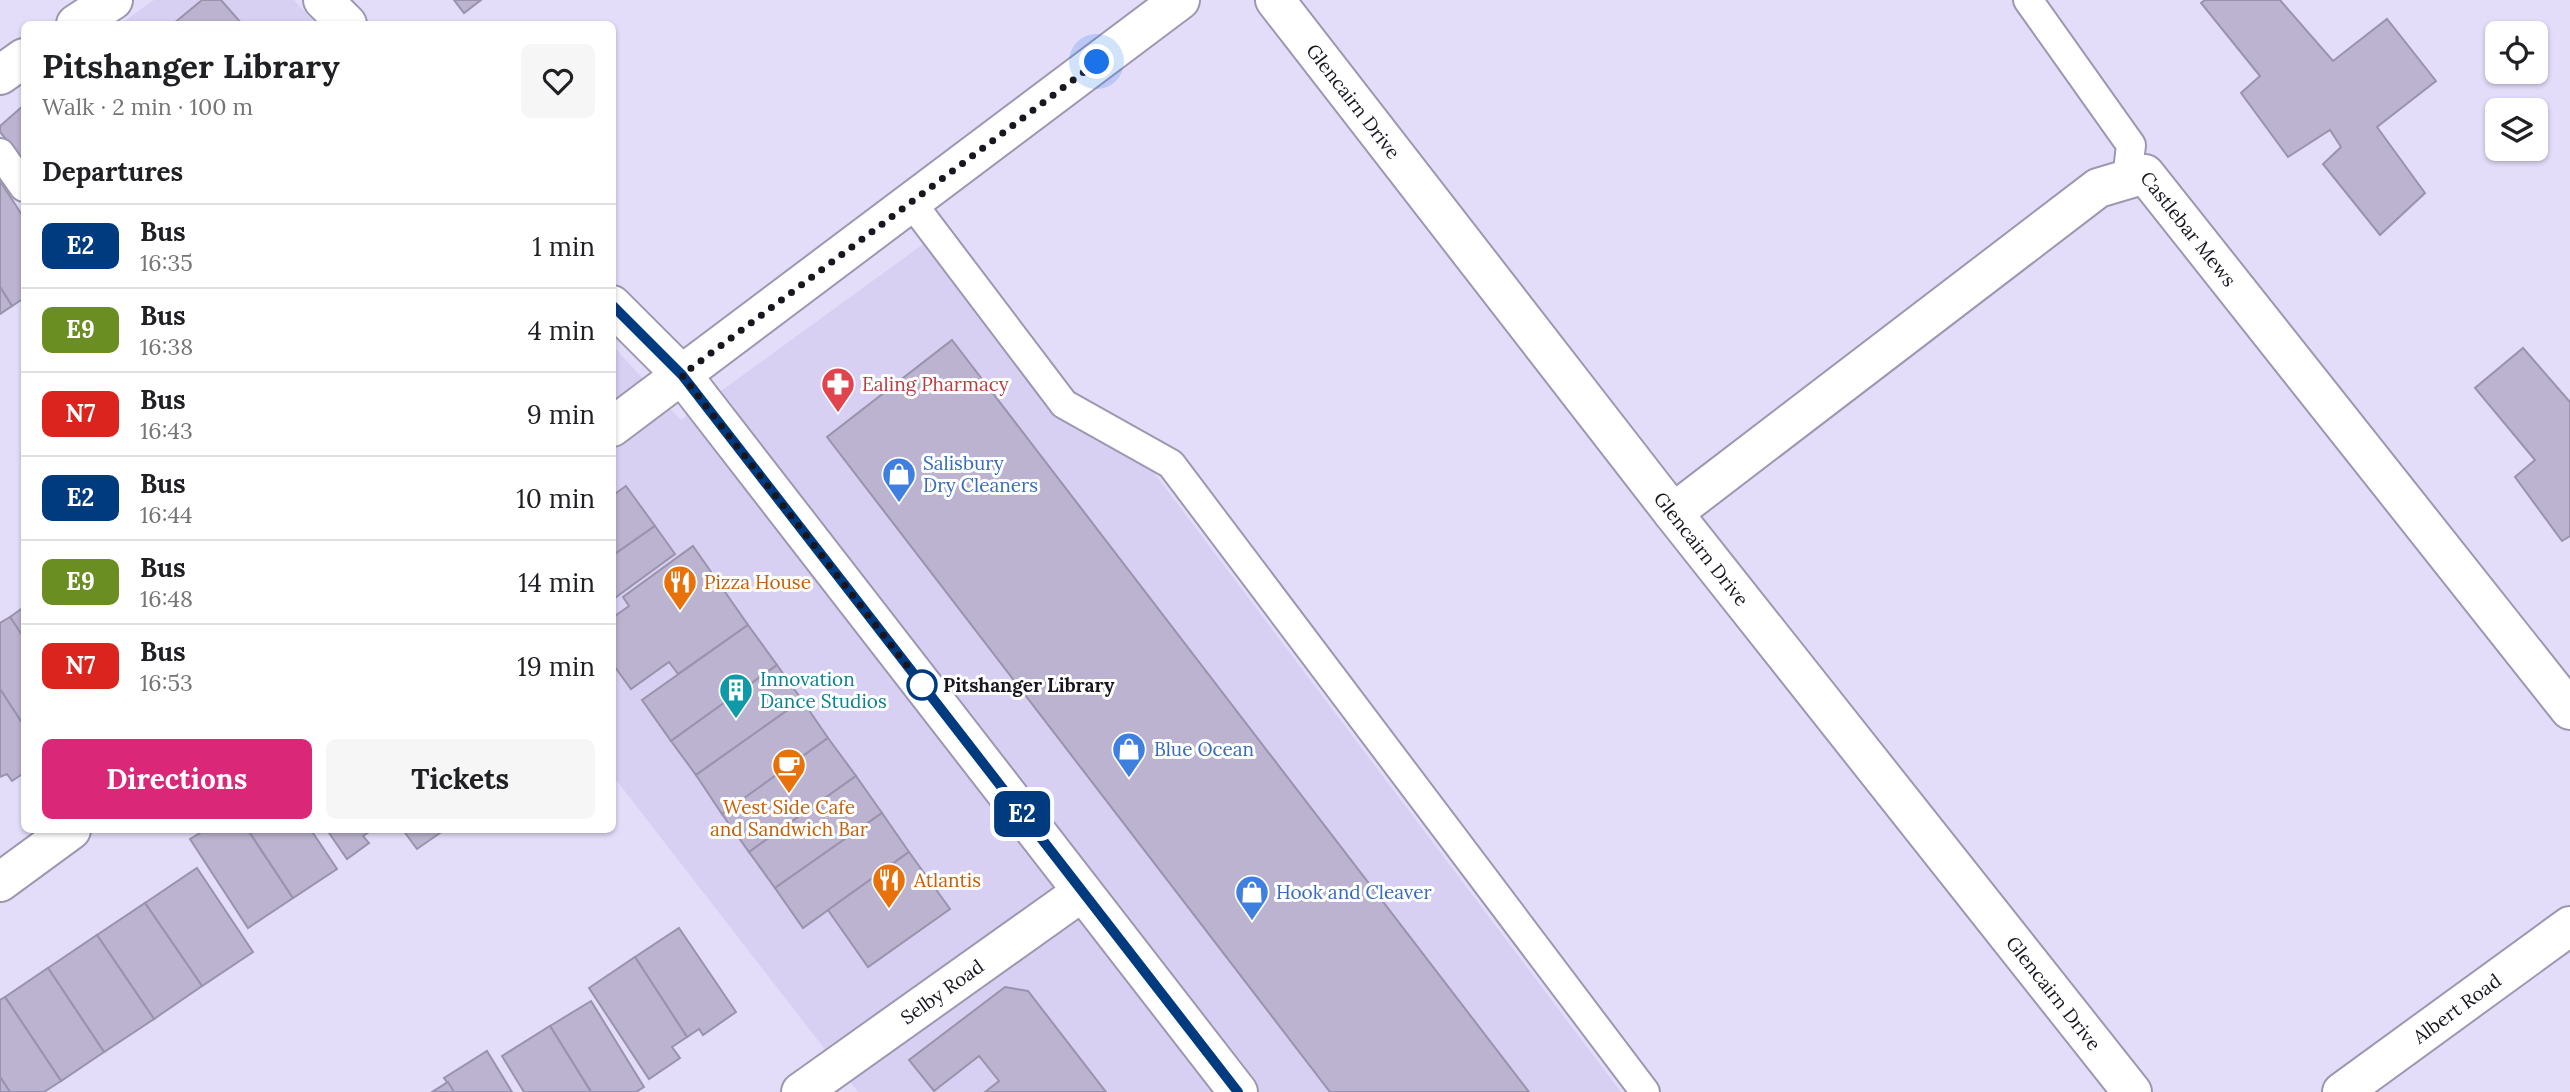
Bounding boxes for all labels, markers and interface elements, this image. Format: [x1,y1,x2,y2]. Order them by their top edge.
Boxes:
map controls [2485,21,2548,161]
button: locate [2485,21,2548,84]
street label: Glencairn Drive [1301,39,1406,163]
button: heart [521,44,595,118]
your location [1079,44,1114,79]
text: Pitshanger Library [42,45,340,87]
text: Walk · 2 min · 100 m [42,92,253,121]
button: layers [2485,98,2548,161]
text: Departures [42,155,183,188]
street label: Castlebar Mews [2135,166,2242,291]
text: Bus [140,215,186,248]
text: E2 [67,230,94,261]
text: 1 min [532,230,595,263]
text: 16:35 [140,248,193,277]
text: Bus [140,299,186,332]
text: E9 [66,314,95,345]
text: 4 min [528,314,595,347]
text: 16:38 [140,332,193,361]
pharmacy icon: Ealing Pharmacy [819,365,857,414]
place label: Ealing Pharmacy [862,372,1009,396]
text: Bus [140,383,186,416]
text: N7 [66,398,95,429]
text: 9 min [527,398,595,431]
text: 16:43 [140,416,193,445]
place label: Salisbury Dry Cleaners [923,451,1038,497]
shop icon: Salisbury Dry Cleaners [880,455,918,504]
text: Bus [140,467,186,500]
text: E2 [67,482,94,513]
text: 10 min [516,482,595,515]
street label: Glencairn Drive [1649,487,1754,611]
text: 16:44 [140,500,192,529]
text: Bus [140,551,186,584]
restaurant icon: Pizza House [661,563,699,612]
text: E9 [66,566,95,597]
text: 14 min [518,566,595,599]
place label: Pizza House [704,570,811,594]
text: 16:48 [140,584,193,613]
text: Bus [140,635,186,668]
text: N7 [66,650,95,681]
text: 19 min [517,650,595,683]
place label: Innovation Dance Studios [760,667,887,713]
text: 16:53 [140,668,193,697]
marker: Pitshanger Library [907,670,937,700]
building icon: Innovation Dance Studios [717,671,755,720]
place label: Pitshanger Library [943,673,1115,697]
shop icon: Blue Ocean [1110,730,1148,779]
place label: Blue Ocean [1154,737,1254,761]
button: Directions [42,739,312,819]
button: Tickets [326,739,595,819]
cafe icon: West Side Cafe and Sandwich Bar [770,746,808,795]
line badge: E2 [990,791,1054,837]
place label: West Side Cafe and Sandwich Bar [710,795,869,841]
text: E2 [1008,798,1036,829]
restaurant icon: Atlantis [870,861,908,910]
place label: Atlantis [913,868,981,892]
shop icon: Hook and Cleaver [1233,873,1271,922]
place label: Hook and Cleaver [1276,880,1433,904]
street label: Glencairn Drive [2001,931,2106,1055]
street label: Selby Road [896,954,988,1029]
street label: Albert Road [2407,968,2506,1049]

